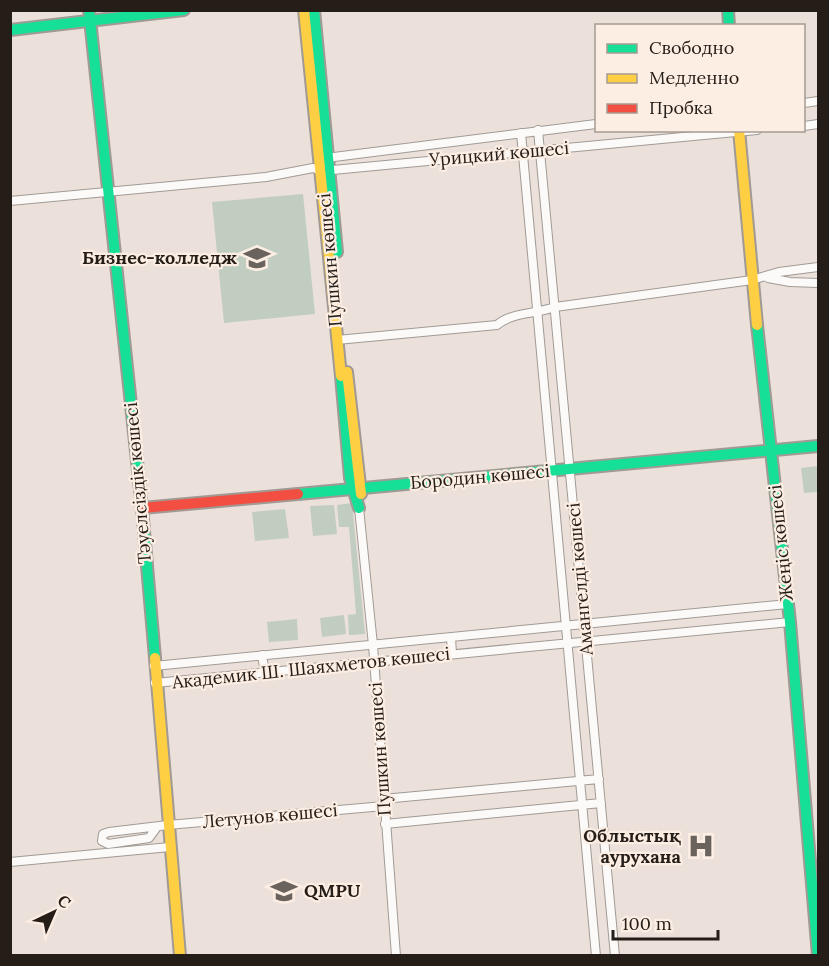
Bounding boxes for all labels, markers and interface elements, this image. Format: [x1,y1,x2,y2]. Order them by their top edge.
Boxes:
legend [595,24,805,132]
text: Свободно [649,36,734,59]
text: Медленно [649,66,739,89]
text: Пробка [649,96,713,119]
street label: Урицкий көшесі [427,136,570,171]
street label: Пушкин көшесі [312,192,347,328]
school or university icon: Бизнес-колледж [242,243,272,273]
place label: Бизнес-колледж [82,246,237,269]
street label: Тәуелсіздік көшесі [119,401,156,565]
street label: Бородин көшесі [409,459,551,494]
street label: Жеңіс көшесі [763,484,798,602]
street label: Амангелді көшесі [561,502,598,657]
street label: Академик Ш. Шаяхметов көшесі [170,641,451,694]
street label: Пушкин көшесі [363,681,396,817]
street label: Летунов көшесі [201,798,338,833]
place label: Облыстық аурухана [583,824,682,868]
hospital icon: Облыстық аурухана [686,831,716,861]
school or university icon: QMPU [269,876,299,906]
place label: QMPU [304,879,361,902]
north arrow [24,882,84,942]
text: С [54,890,75,912]
scale bar [613,903,718,941]
text: 100 m [622,912,672,935]

